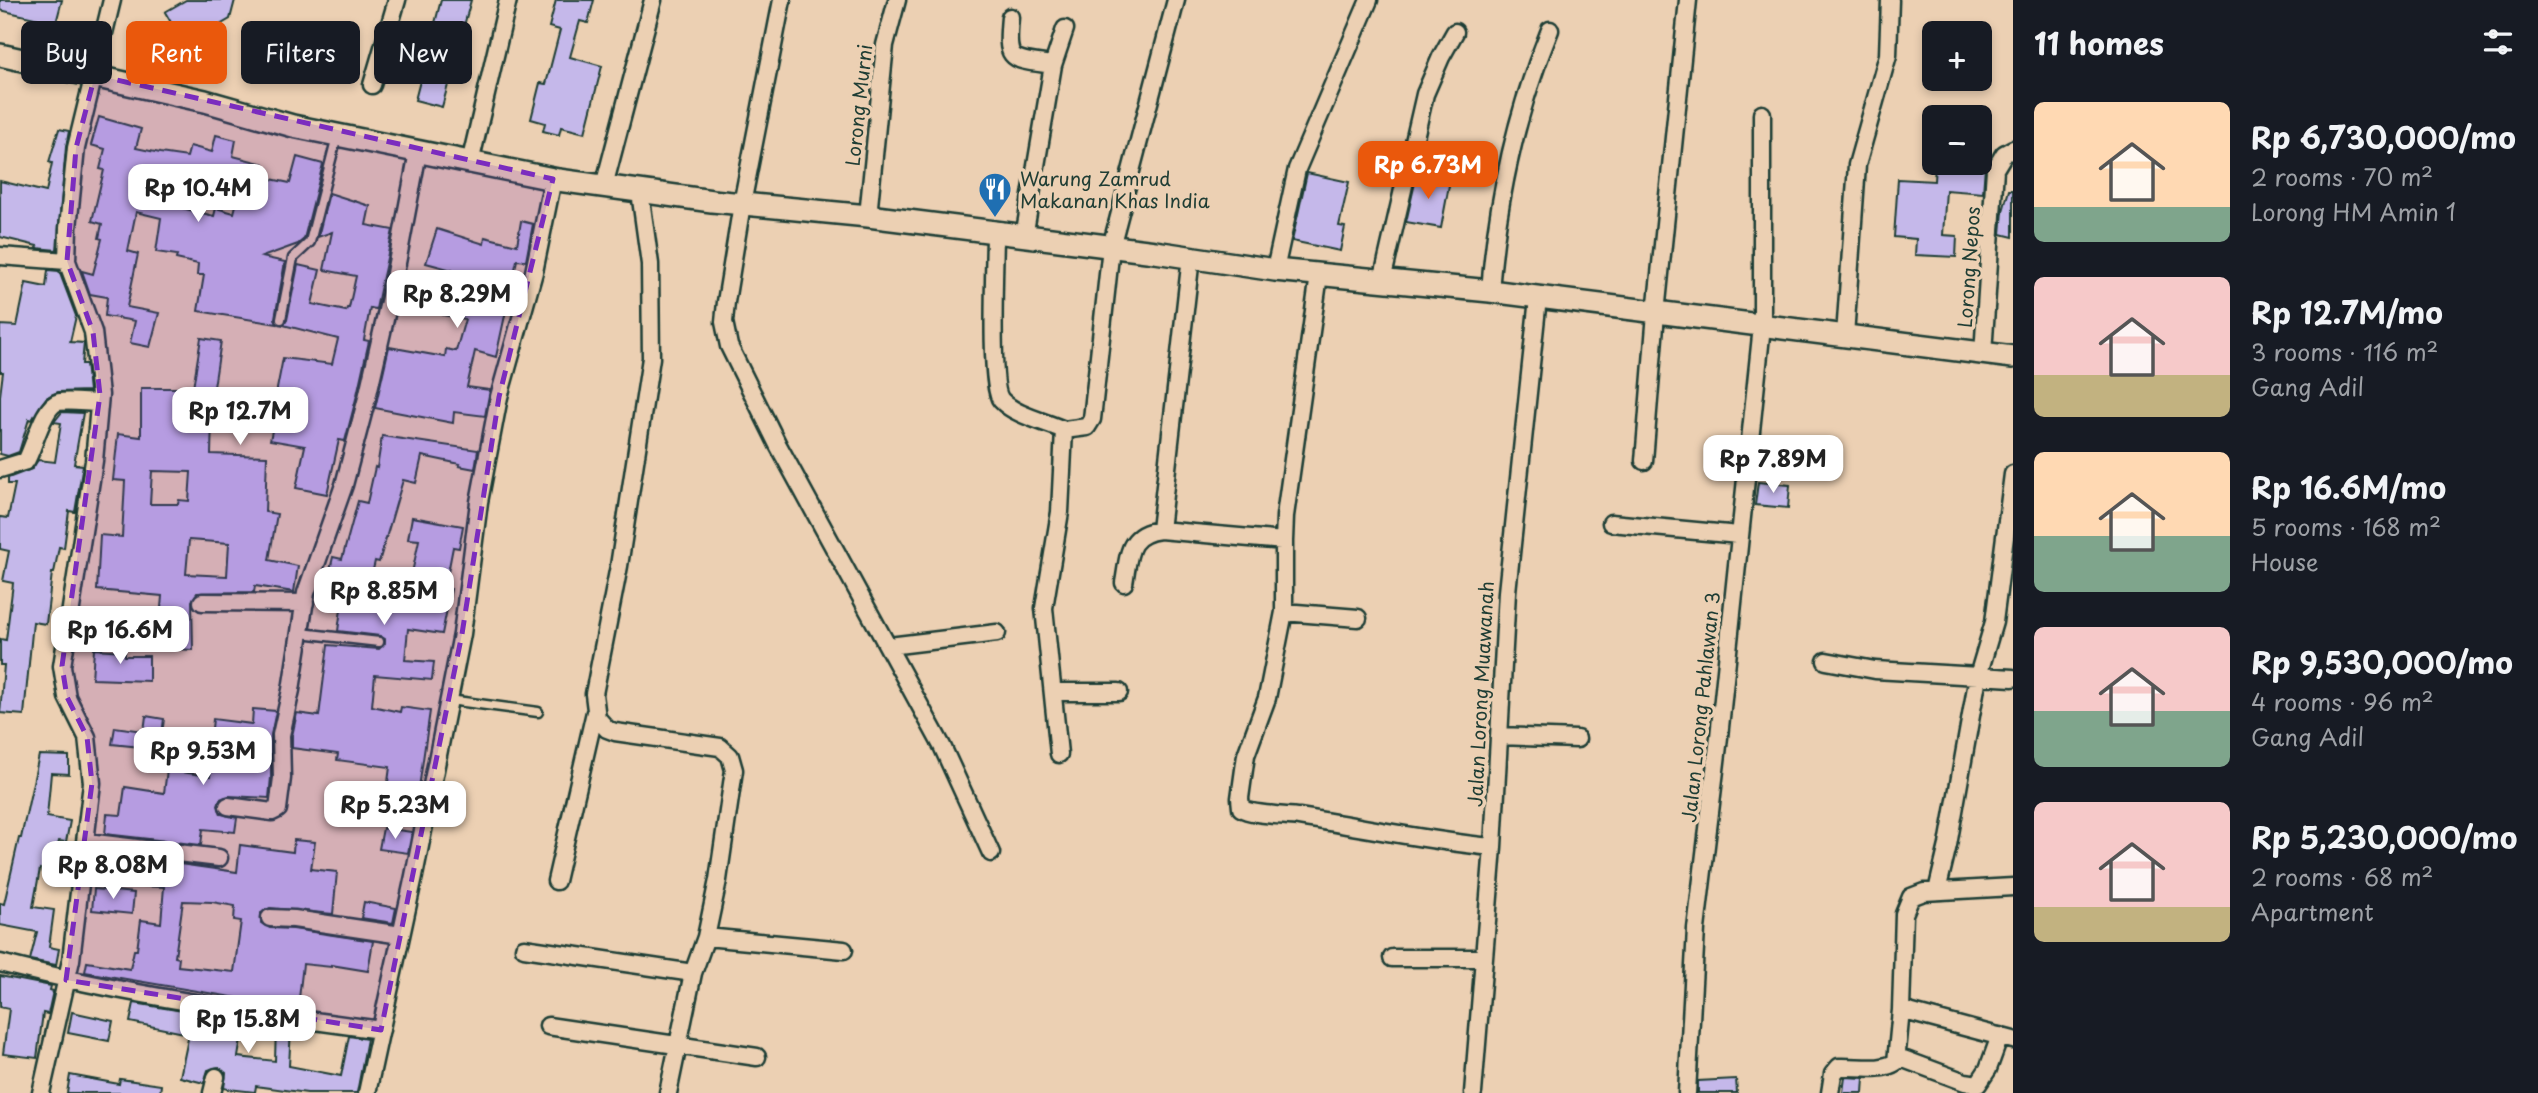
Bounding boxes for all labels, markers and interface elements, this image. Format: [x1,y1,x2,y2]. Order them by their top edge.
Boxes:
text: 11 homes [2034,20,2164,65]
chip: Buy [21,21,112,84]
chip: Rent [126,21,227,84]
chip: Filters [241,21,360,84]
chip: New [374,21,472,84]
map controls [1922,21,1992,175]
button: + [1922,21,1992,91]
icon: filters [2479,23,2517,61]
street label: Lorong Murni [838,43,878,167]
button: − [1922,105,1992,175]
text: Rp 6,730,000/mo [2251,114,2516,159]
icon: home [2090,130,2174,214]
pin: Rp 6.73M [1356,142,1500,201]
text: Rp 6.73M [1374,146,1482,181]
text: 2 rooms · 70 m² [2251,159,2433,194]
pin: Rp 10.4M [126,164,270,224]
place label: Warung Zamrud Makanan Khas India [1020,164,1210,214]
text: Rp 10.4M [144,169,252,204]
restaurant icon: Warung Zamrud Makanan Khas India [976,170,1014,219]
text: Lorong HM Amin 1 [2251,194,2456,229]
street label: Lorong Nepos [1950,205,1986,329]
pin: Rp 8.29M [385,270,529,330]
text: Rp 8.29M [403,275,511,310]
text: Rp 12.7M/mo [2251,289,2443,334]
icon: home [2090,305,2174,389]
text: 3 rooms · 116 m² [2251,334,2438,369]
text: Gang Adil [2251,369,2364,404]
pin: Rp 12.7M [168,388,312,447]
text: Rp 12.7M [188,392,292,427]
pin: Rp 7.89M [1701,435,1845,495]
text: Rp 7.89M [1719,440,1827,475]
text: Rp 16.6M/mo [2251,464,2446,509]
icon: home [2090,480,2174,564]
text: 5 rooms · 168 m² [2251,509,2441,544]
text: House [2251,544,2318,579]
pin: Rp 8.85M [312,568,456,627]
text: Rp 8.85M [330,572,438,607]
street label: Jalan Lorong Muawanah [1460,580,1500,808]
street label: Jalan Lorong Pahlawan 3 [1674,590,1726,824]
pin: Rp 16.6M [48,606,192,666]
text: Rp 16.6M [67,611,173,646]
text: Rp 9,530,000/mo [2251,639,2513,684]
icon: home [2090,655,2174,739]
text: 4 rooms · 96 m² [2251,684,2434,719]
text: Gang Adil [2251,719,2364,754]
pin: Rp 9.53M [131,728,275,787]
text: Rp 9.53M [150,732,256,767]
pin: Rp 5.23M [323,782,467,841]
text: Rp 5.23M [340,786,450,821]
text: Rp 5,230,000/mo [2251,814,2517,859]
icon: home [2090,830,2174,914]
pin: Rp 8.08M [41,842,185,901]
text: Rp 8.08M [58,846,168,881]
text: 2 rooms · 68 m² [2251,859,2433,894]
text: Apartment [2251,894,2374,929]
pin: Rp 15.8M [176,996,320,1055]
text: Rp 15.8M [196,1000,300,1035]

